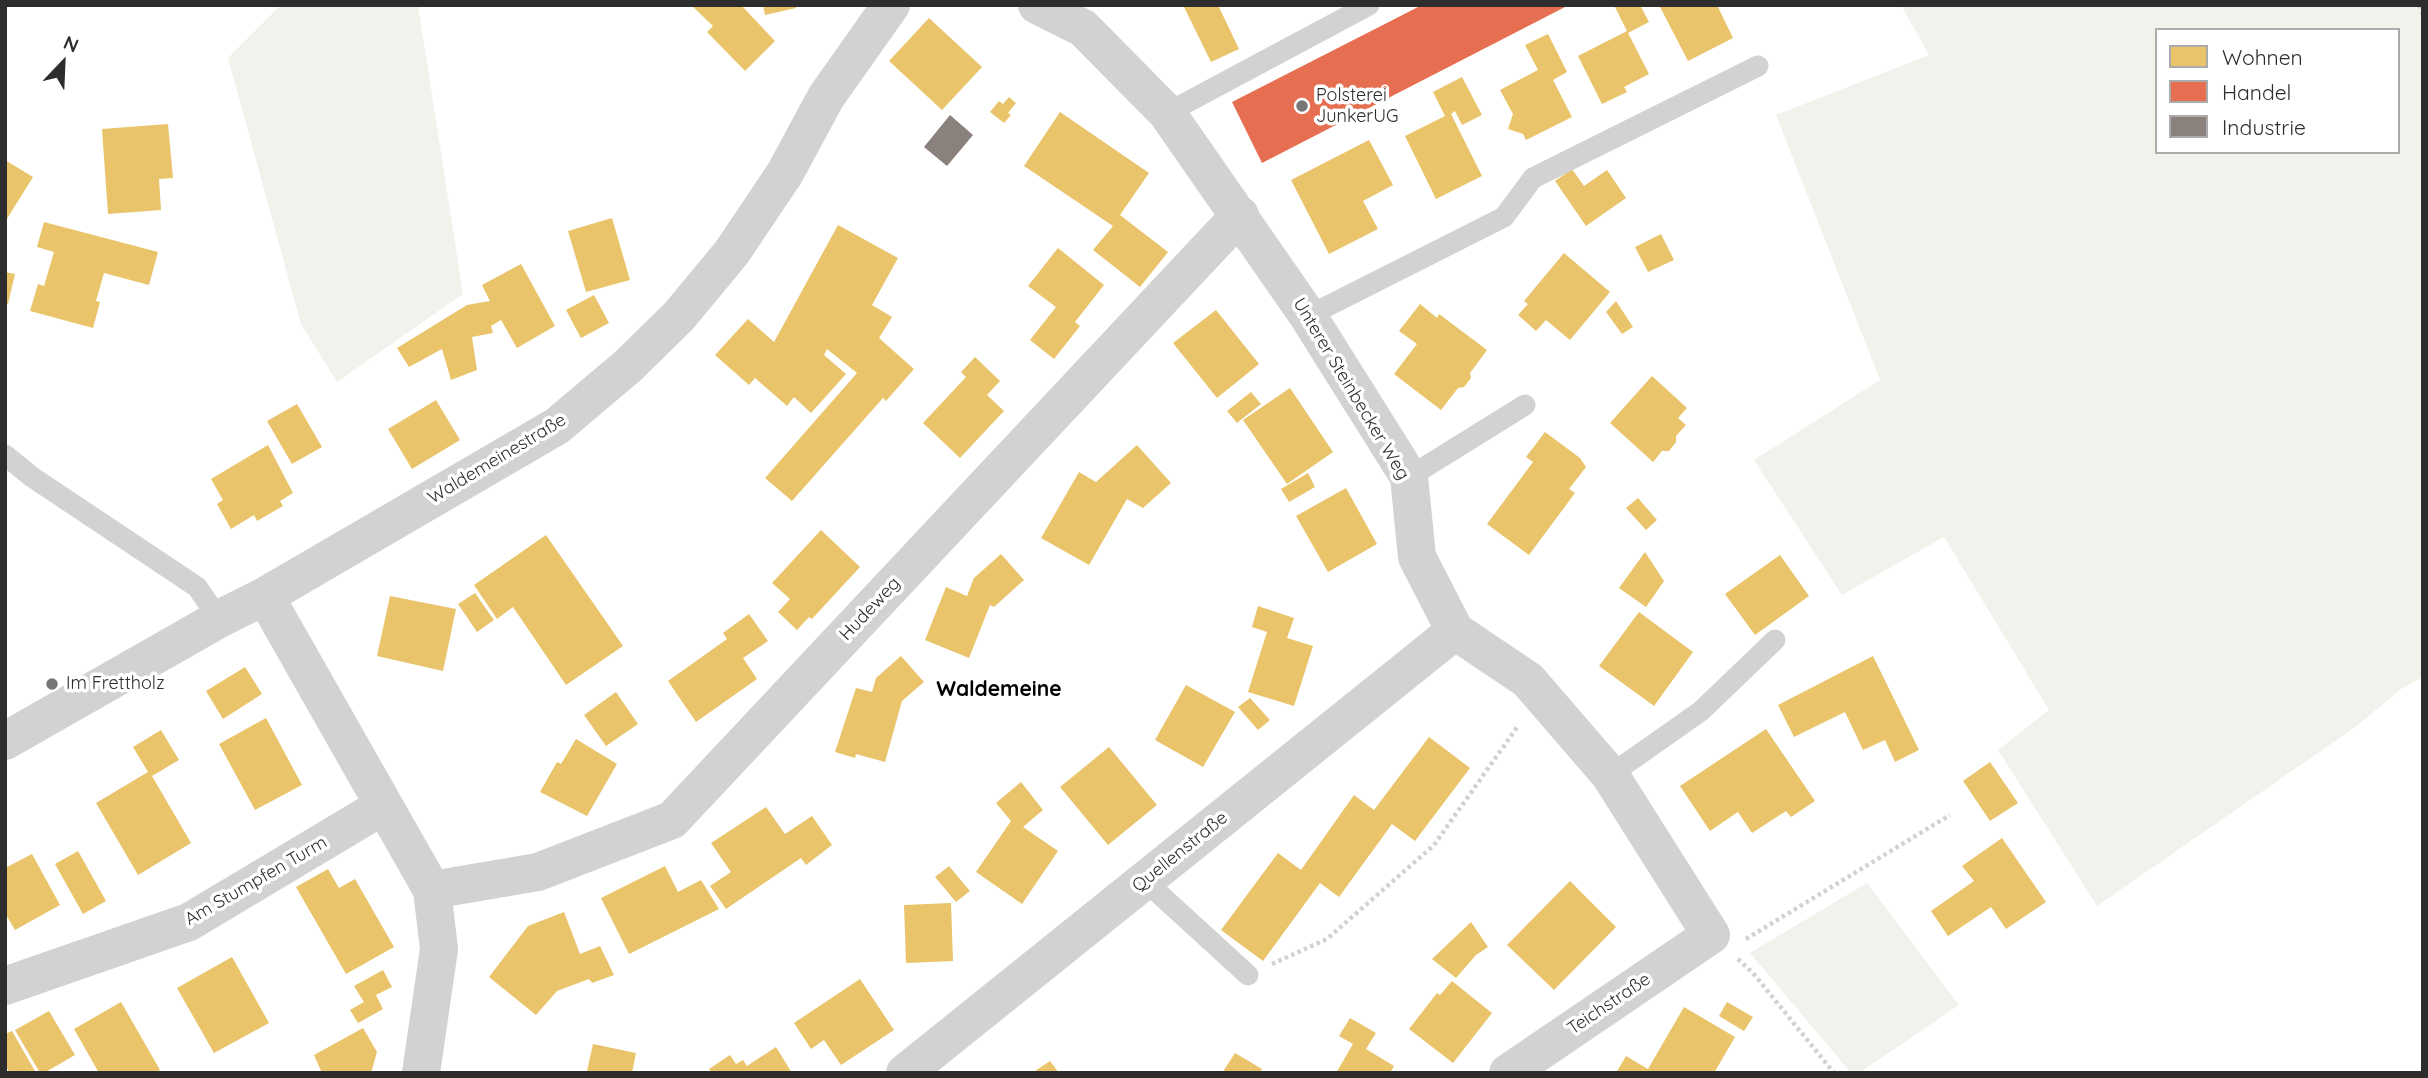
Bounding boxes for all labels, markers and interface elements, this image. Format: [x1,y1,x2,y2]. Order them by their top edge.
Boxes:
north arrow [28,28,98,98]
legend [2155,28,2400,154]
text: N [60,30,82,57]
text: Wohnen [2222,44,2303,70]
text: Handel [2222,79,2291,105]
place label: Polsterei JunkerUG [1316,85,1399,128]
marker: Polsterei JunkerUG [1294,98,1310,114]
text: Industrie [2222,114,2306,140]
street label: Unterer Steinbecker Weg [1288,294,1414,484]
street label: Waldemeinestraße [424,409,570,509]
street label: Hudeweg [835,573,905,645]
place label: Im Frettholz [66,673,165,695]
marker: Im Frettholz [44,676,60,692]
district label: Waldemeine [936,677,1062,703]
street label: Quellenstraße [1128,807,1232,897]
street label: Am Stumpfen Turm [181,832,331,930]
street label: Teichstraße [1563,968,1655,1040]

